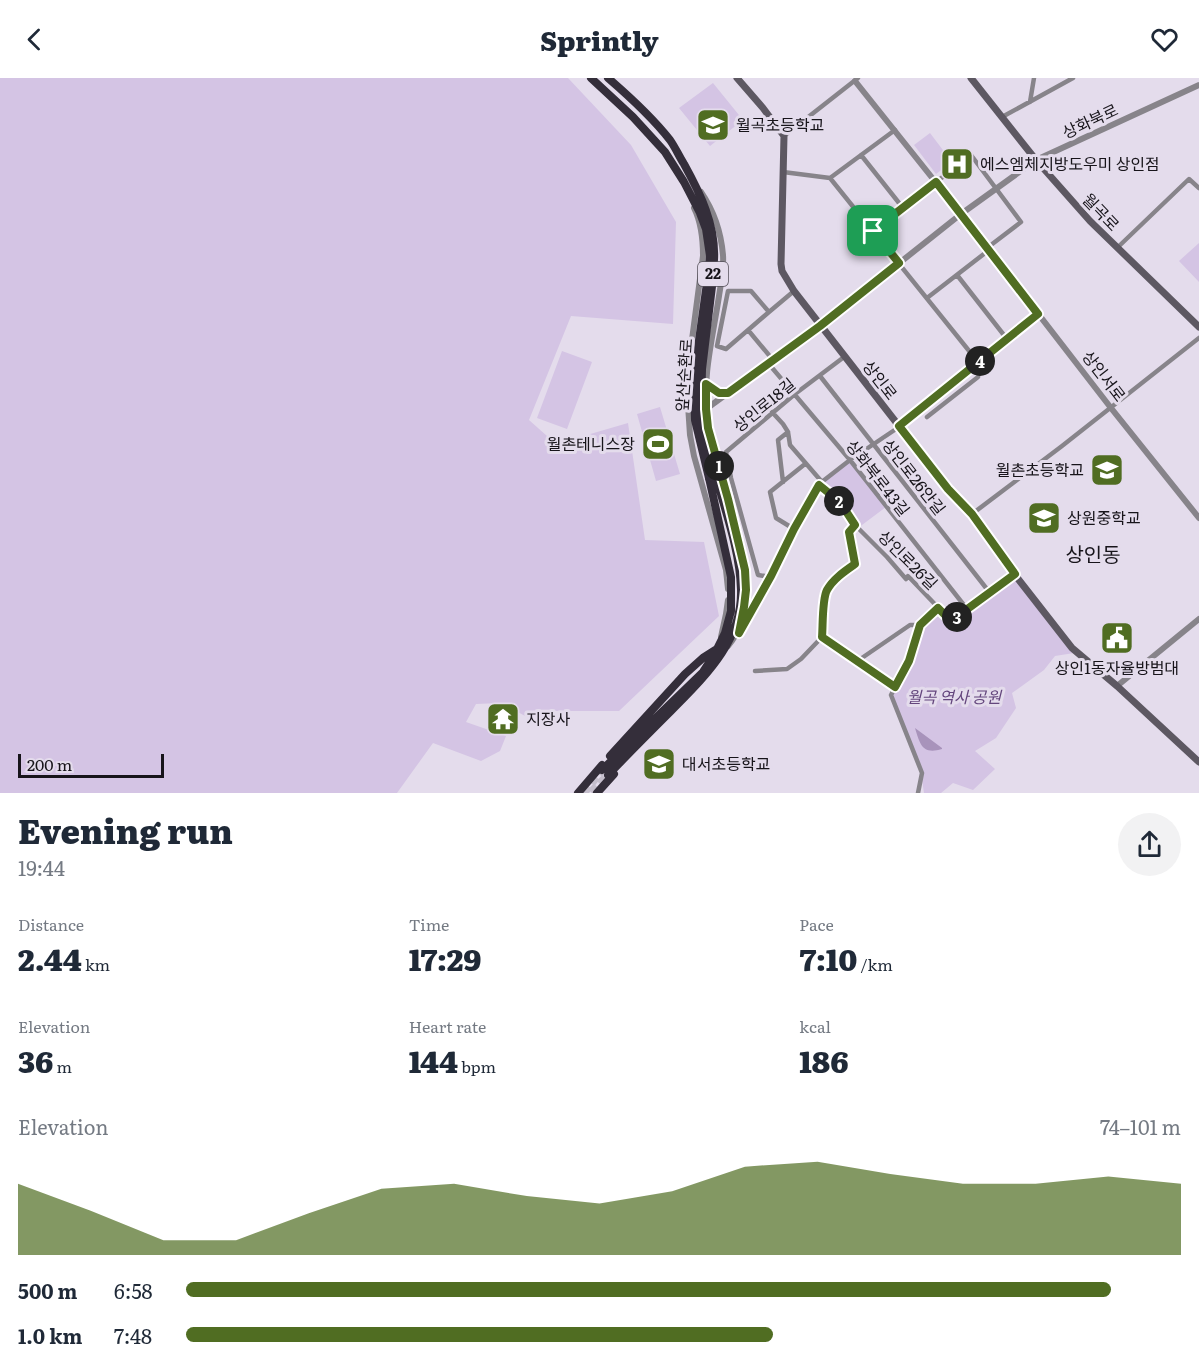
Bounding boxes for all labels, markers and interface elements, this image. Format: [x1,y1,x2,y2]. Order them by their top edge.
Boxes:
text: Sprintly [540,19,659,59]
icon: back [18,23,51,56]
icon: heart [1148,23,1181,56]
street label: 상화북로 [1058,97,1122,143]
school or university icon: 월곡초등학교 [695,107,731,143]
place label: 월곡초등학교 [736,112,824,136]
hospital icon: 에스엠체지방도우미 상인점 [939,146,975,182]
place label: 에스엠체지방도우미 상인점 [980,151,1160,175]
street label: 월곡로 [1078,187,1126,236]
pin [847,205,898,256]
icon: arrive [856,214,889,247]
road number: 22 [698,262,728,286]
street label: 앞산순환로 [668,337,698,412]
street label: 상인서로 [1077,345,1133,406]
pin: 4 [965,346,995,376]
text: 4 [975,349,985,373]
street label: 상인로 [858,355,904,404]
street label: 상인로18길 [727,372,800,437]
sports icon: 월촌테니스장 [640,426,676,462]
place label: 월촌테니스장 [547,431,635,455]
street label: 상인로26안길 [878,433,952,519]
street label: 상화북로43길 [841,434,916,521]
pin: 1 [704,451,734,481]
school or university icon: 월촌초등학교 [1089,452,1125,488]
text: 1 [716,454,722,478]
place label: 월촌초등학교 [996,457,1084,481]
pin: 2 [824,486,854,516]
text: 2 [835,489,843,513]
school or university icon: 상원중학교 [1026,500,1062,536]
place label: 상원중학교 [1067,505,1141,529]
street label: 상인로26길 [873,524,944,595]
district label: 상인동 [1065,538,1121,568]
pin: 3 [942,602,972,632]
text: 3 [953,605,961,629]
public building icon: 상인1동자율방범대 [1099,620,1135,656]
place label: 상인1동자율방범대 [1055,655,1179,679]
park label: 월곡 역사 공원 [907,684,1002,708]
temple icon: 지장사 [485,701,521,737]
place label: 지장사 [526,706,570,730]
school or university icon: 대서초등학교 [641,746,677,782]
scale bar [18,751,164,778]
place label: 대서초등학교 [682,751,770,775]
text: 200 m [27,752,72,776]
text: Evening run [18,805,233,854]
button: share [1118,813,1181,876]
text: 19:44 [18,852,65,882]
text: Distance [18,912,84,936]
text: Time [409,912,449,936]
text: Pace [799,912,834,936]
text: 2.44 [18,936,82,980]
text: 17:29 [409,936,482,980]
text: 7:10 [799,936,857,980]
text: km [82,952,110,976]
text: /km [857,952,893,976]
text: Elevation [18,1014,90,1038]
text: Heart rate [409,1014,486,1038]
text: kcal [799,1014,831,1038]
text: 36 [18,1038,53,1082]
text: 144 [409,1038,458,1082]
text: 186 [799,1038,849,1082]
text: m [53,1054,72,1078]
text: bpm [458,1054,496,1078]
text: Elevation [18,1111,108,1141]
text: 74–101 m [1100,1111,1181,1141]
text: 500 m [18,1275,77,1305]
text: 6:58 [114,1275,153,1305]
text: 1.0 km [18,1320,83,1350]
text: 7:48 [114,1320,152,1350]

